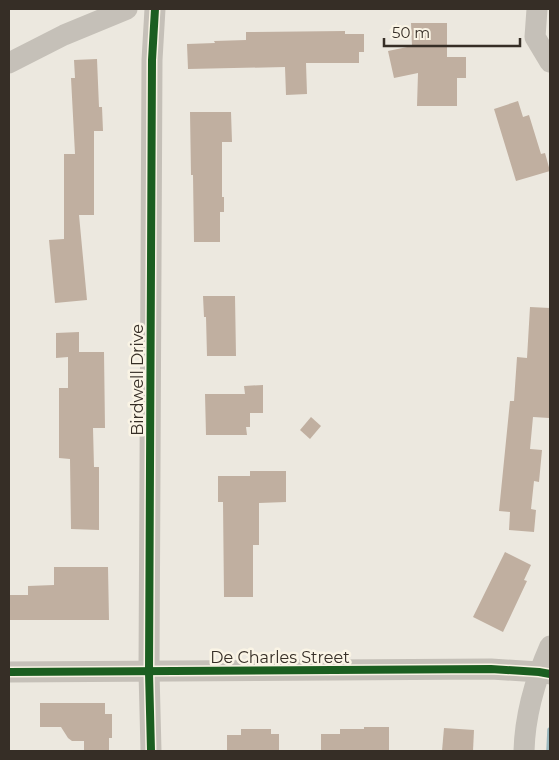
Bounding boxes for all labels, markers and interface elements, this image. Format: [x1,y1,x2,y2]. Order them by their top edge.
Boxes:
scale bar [384,15,520,47]
text: 50 m [392,23,430,42]
street label: Birdwell Drive [128,324,147,436]
street label: De Charles Street [210,648,350,667]

